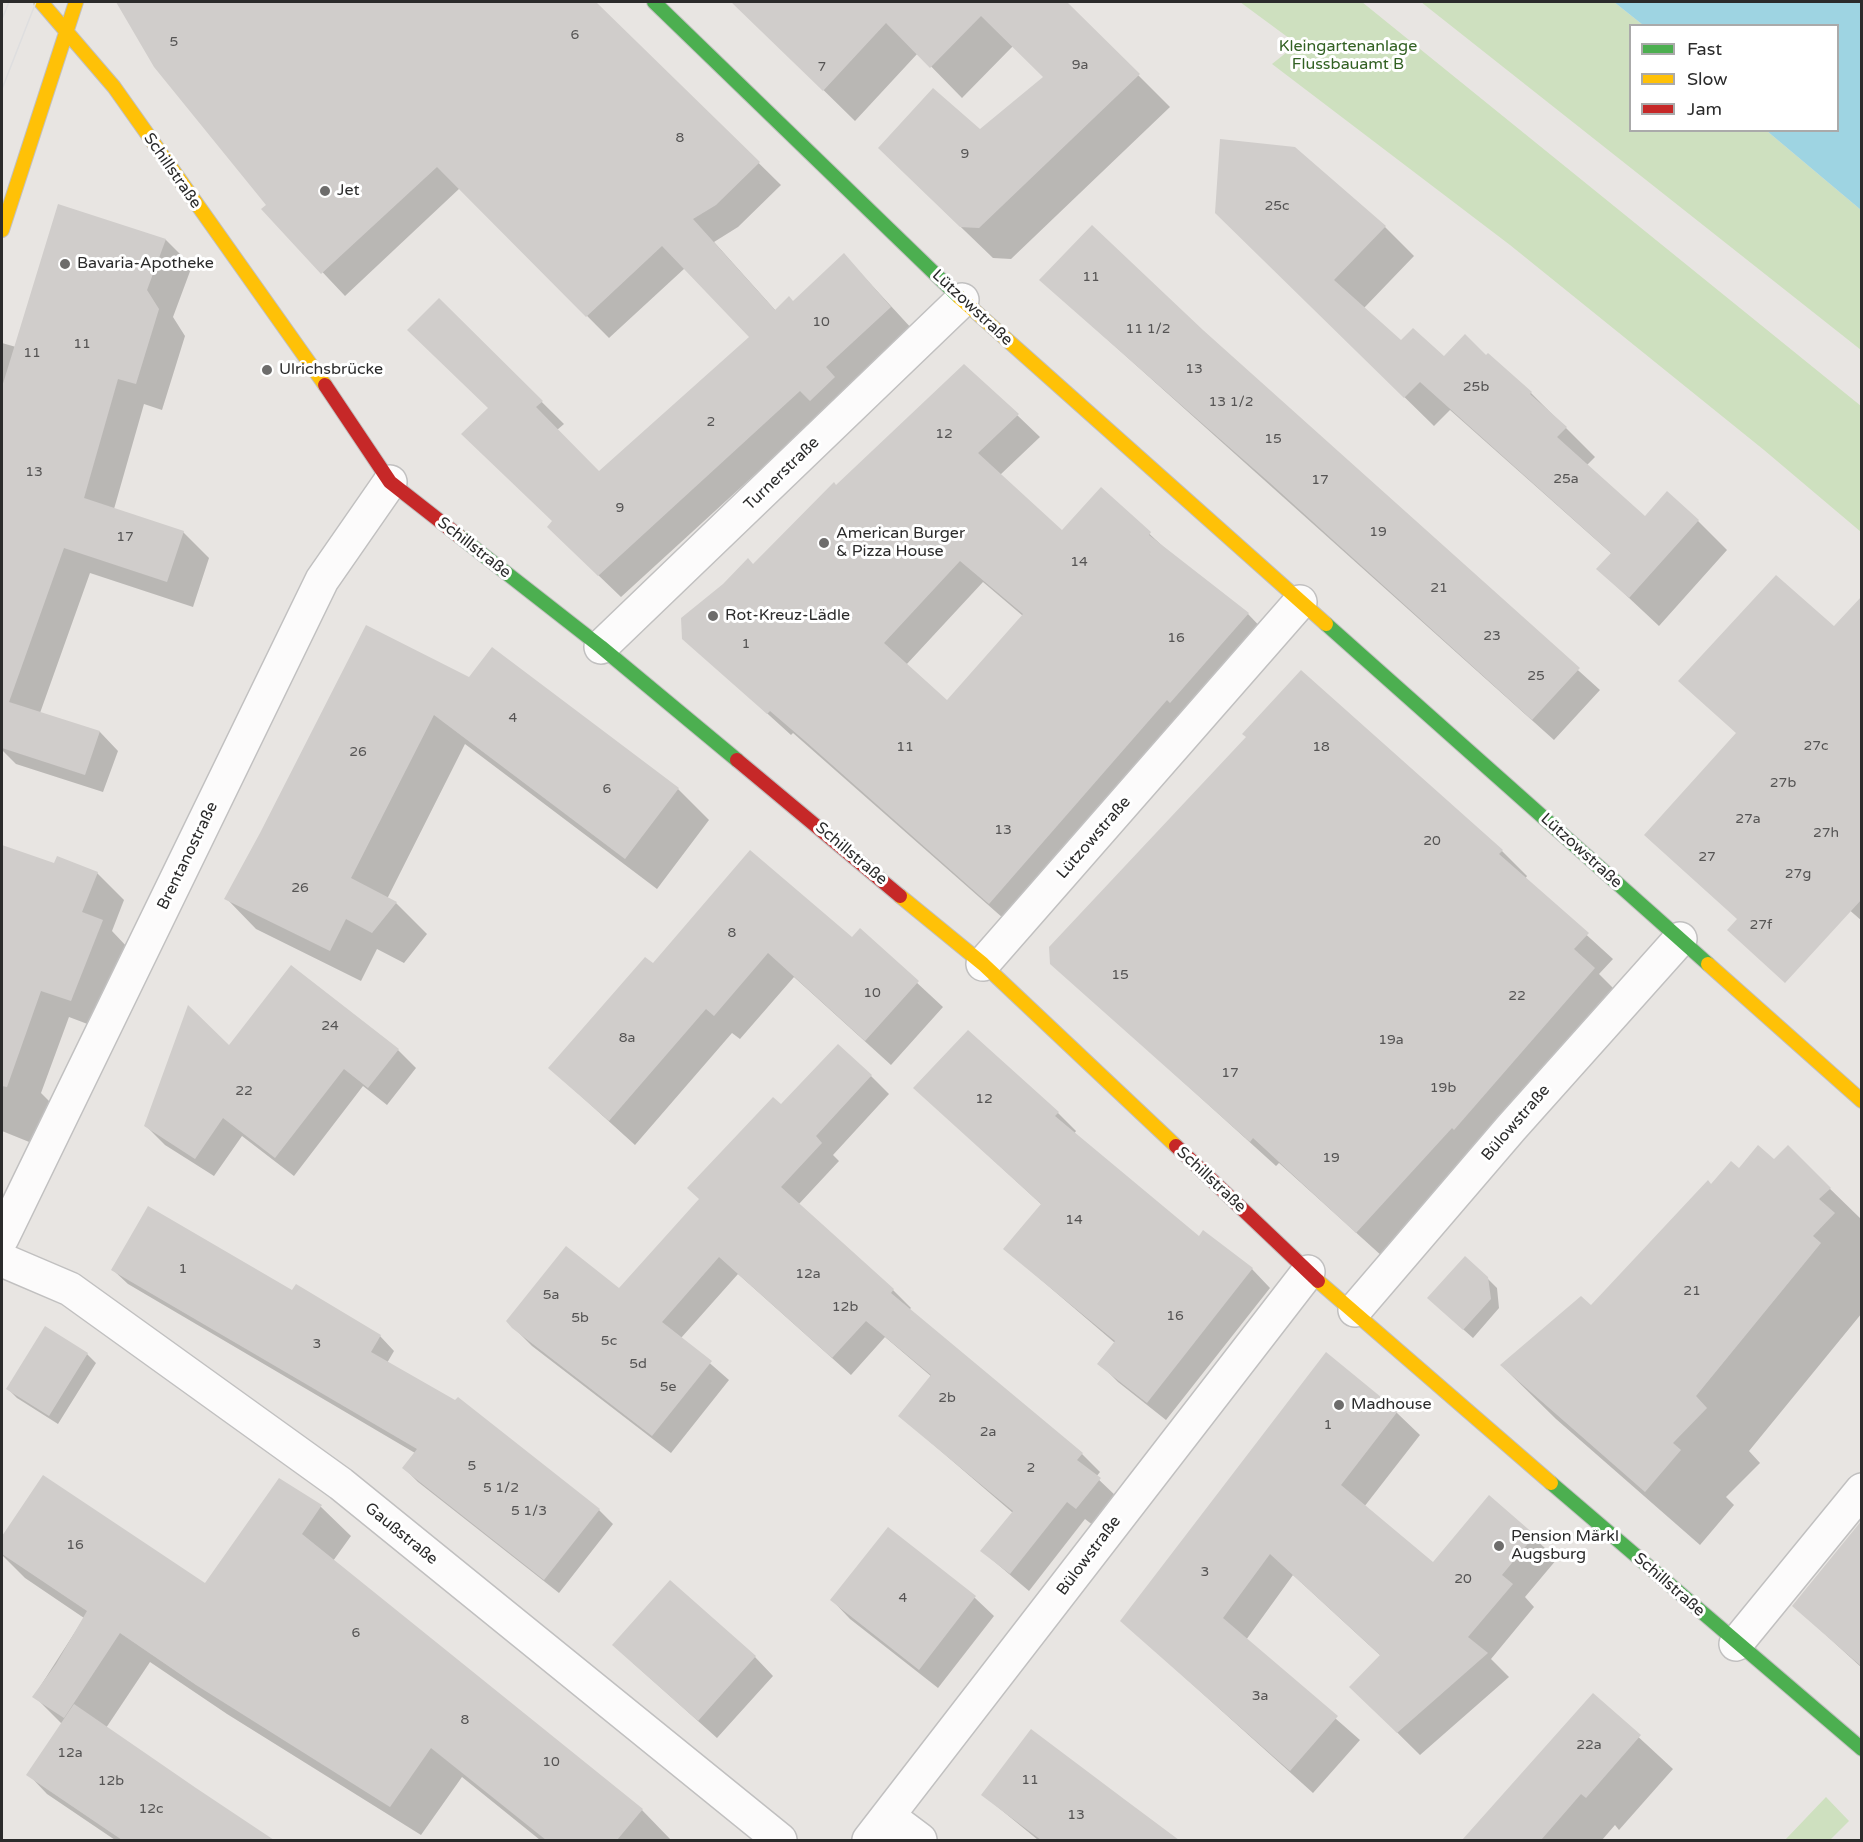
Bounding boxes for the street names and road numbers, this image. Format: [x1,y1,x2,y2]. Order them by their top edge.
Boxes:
street label: Schillstraße [139,130,205,212]
street label: Lützowstraße [928,266,1016,350]
street label: Turnerstraße [740,433,824,515]
street label: Schillstraße [434,513,514,583]
street label: Lützowstraße [1053,793,1135,883]
street label: Brentanostraße [154,799,222,913]
street label: Lützowstraße [1536,809,1626,893]
street label: Schillstraße [811,818,891,890]
street label: Bülowstraße [1478,1081,1554,1165]
street label: Schillstraße [1172,1143,1250,1217]
street label: Gaußstraße [361,1499,441,1569]
street label: Bülowstraße [1053,1512,1125,1600]
street label: Schillstraße [1630,1549,1708,1621]

